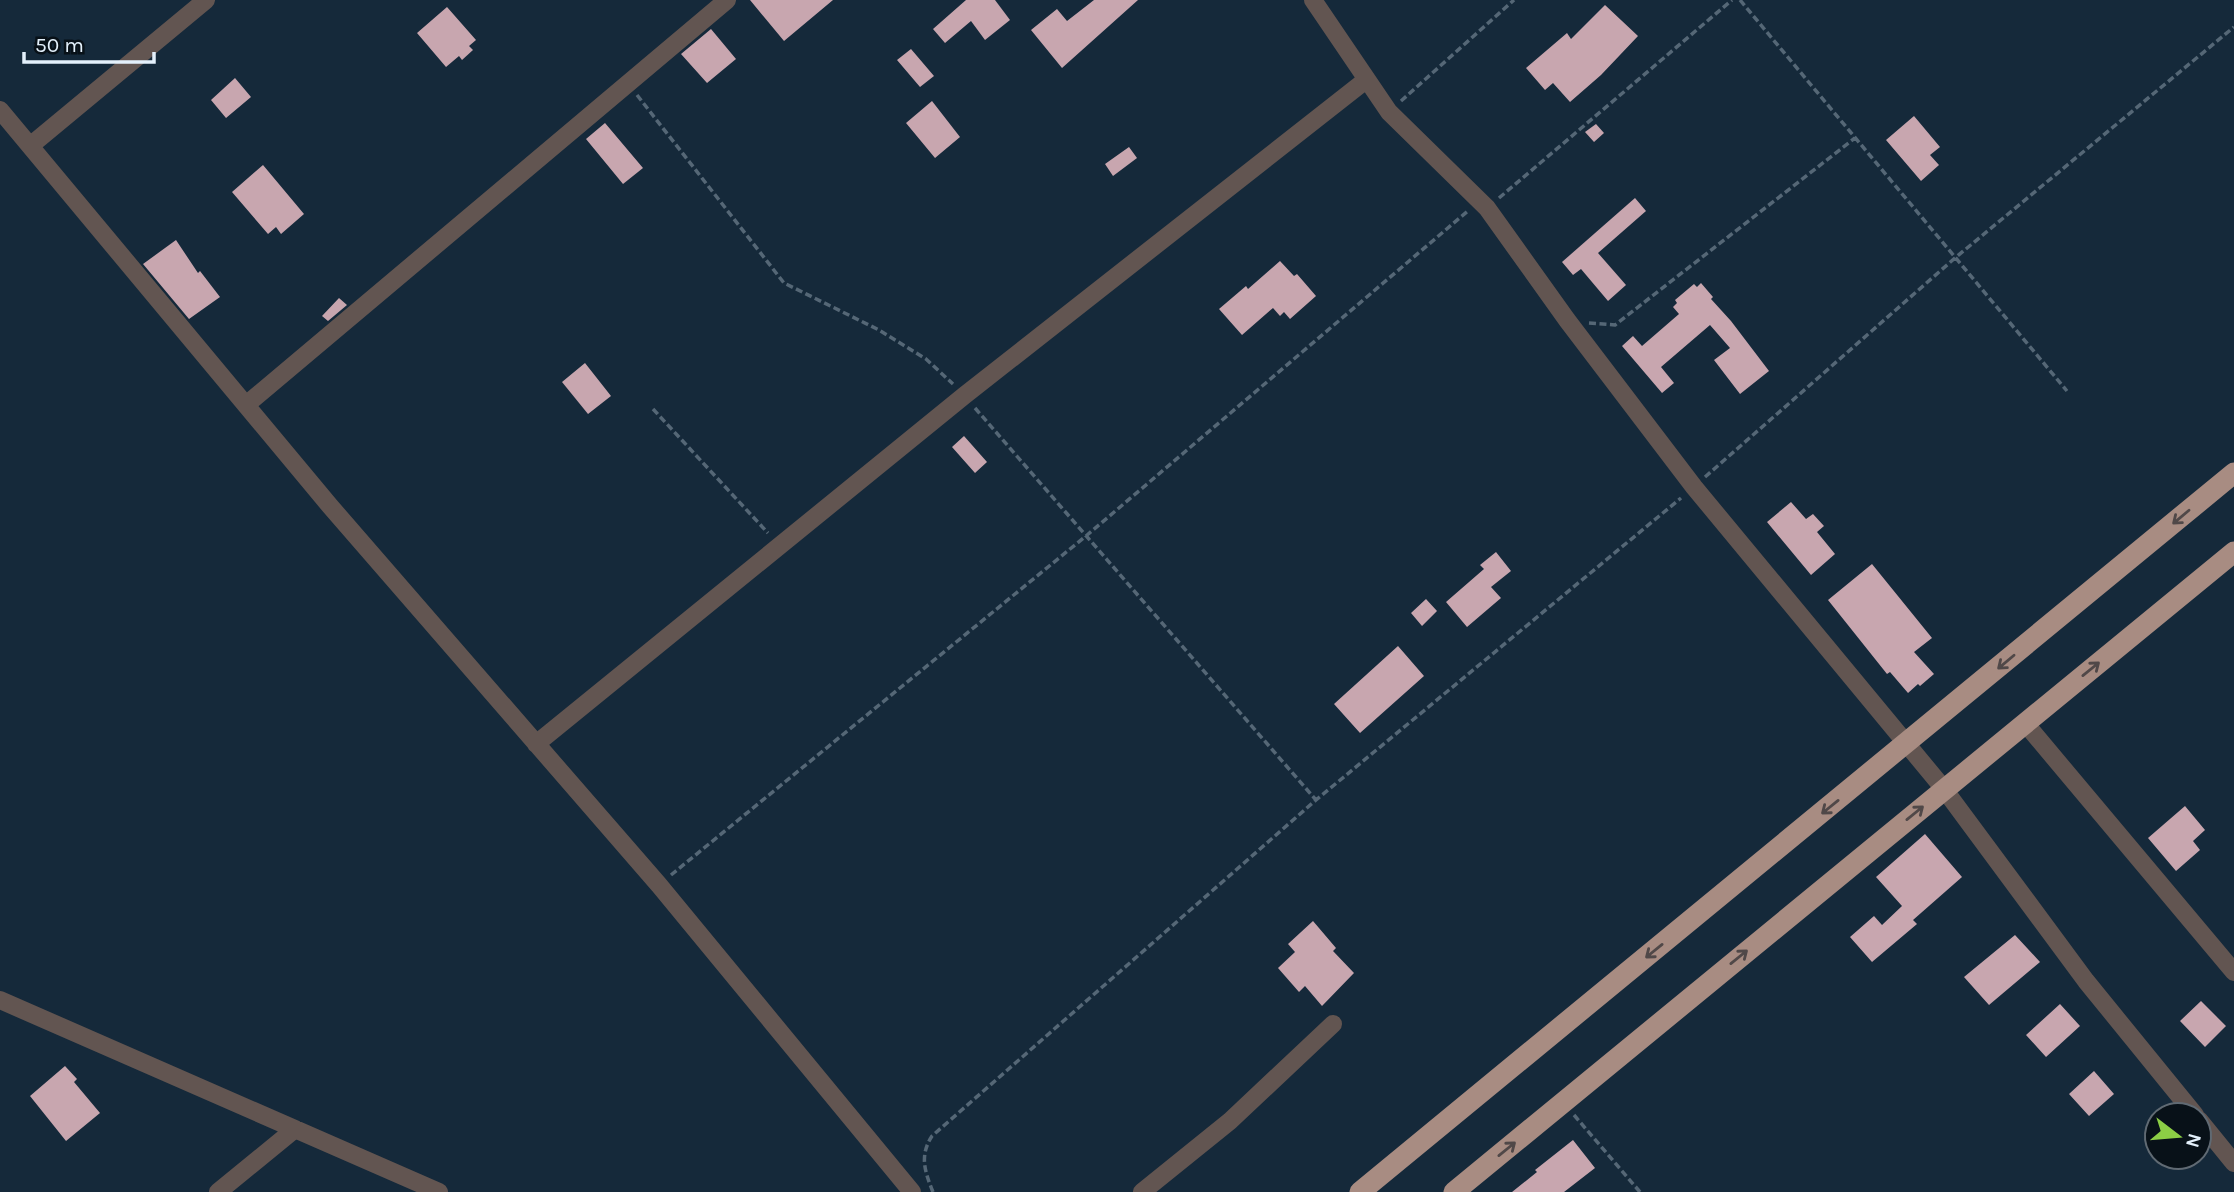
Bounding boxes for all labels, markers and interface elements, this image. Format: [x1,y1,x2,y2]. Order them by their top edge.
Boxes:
scale bar [24,21,154,65]
text: 50 m [35,33,84,57]
one-way arrow [2173,509,2191,525]
one-way arrow [1998,654,2016,670]
one-way arrow [2082,661,2100,677]
one-way arrow [1822,799,1840,814]
one-way arrow [1906,805,1924,821]
one-way arrow [1646,943,1664,958]
one-way arrow [1730,950,1748,965]
north arrow [2143,1101,2213,1171]
text: N [2181,1131,2206,1150]
one-way arrow [1498,1141,1516,1156]

